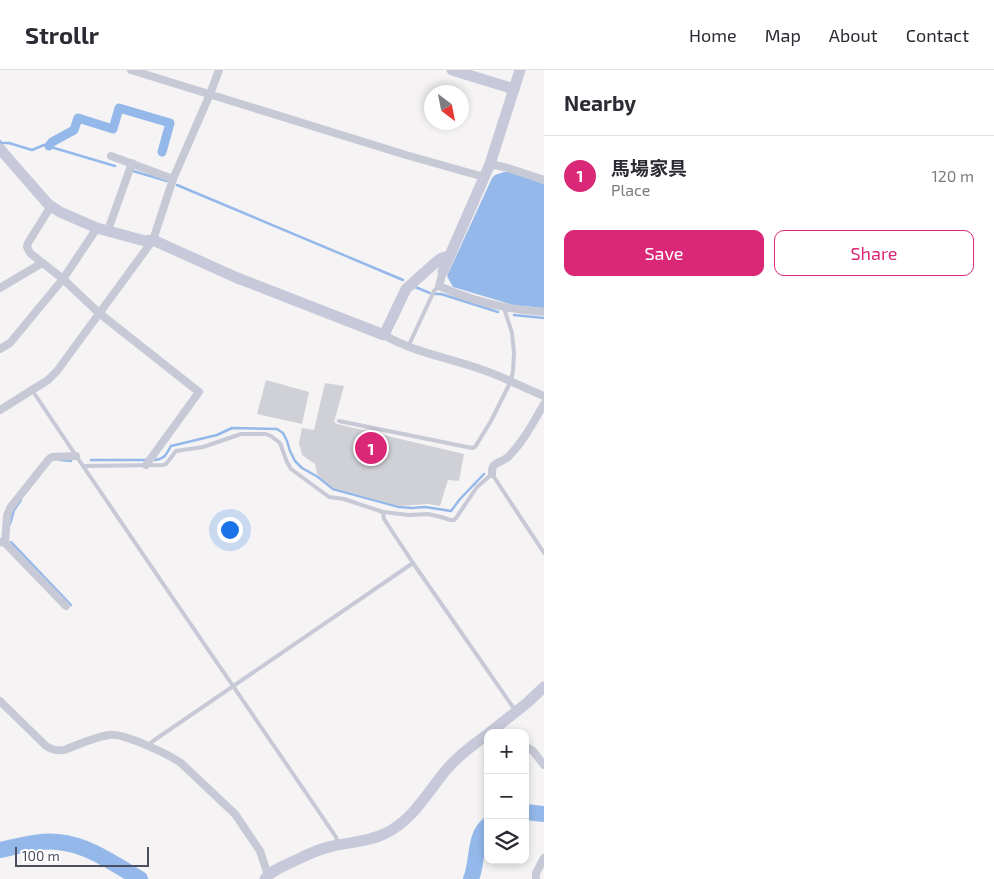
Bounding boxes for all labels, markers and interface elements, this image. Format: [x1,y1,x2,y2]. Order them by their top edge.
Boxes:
text: Strollr [25,20,99,49]
text: Home [689,24,737,46]
text: Map [765,24,801,46]
text: About [829,24,878,46]
text: Contact [906,24,969,46]
north arrow [424,85,469,130]
text: Nearby [564,90,636,115]
text: 馬場家具 [611,156,687,179]
text: 1 [577,166,583,185]
text: 120 m [931,166,974,185]
text: Place [611,180,650,199]
button: Save [564,230,764,276]
button: Share [774,230,974,276]
pin: 1 [355,429,387,467]
your location [217,517,243,543]
map controls [484,729,529,864]
button: + [484,729,529,774]
button: − [484,774,529,819]
button: layers [484,819,529,864]
scale bar [15,844,149,867]
text: 100 m [22,847,60,864]

